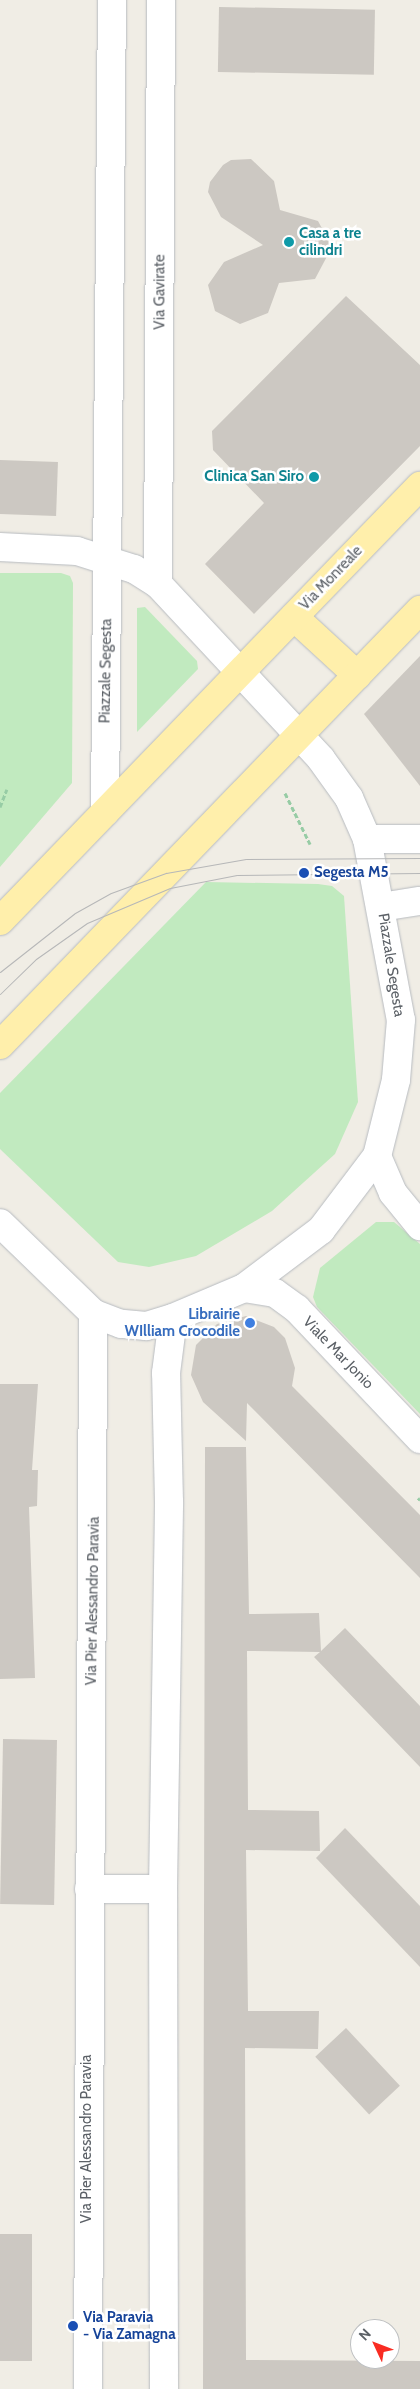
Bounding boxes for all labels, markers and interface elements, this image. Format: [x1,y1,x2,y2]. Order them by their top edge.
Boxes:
place label: Casa a tre cilindri [299,224,361,259]
marker: Casa a tre cilindri [283,236,295,248]
street label: Via Gavirate [151,254,169,330]
place label: Clinica San Siro [204,468,304,486]
marker: Clinica San Siro [308,471,320,483]
street label: Via Monreale [296,542,366,614]
street label: Piazzale Segesta [96,618,116,724]
place label: Segesta M5 [314,864,389,882]
marker: Segesta M5 [298,867,310,879]
street label: Piazzale Segesta [374,912,408,1018]
place label: Librairie WIlliam Crocodile [125,1305,240,1340]
street label: Viale Mar Jonio [299,1313,377,1393]
marker: Librairie WIlliam Crocodile [244,1317,256,1329]
street label: Via Pier Alessandro Paravia [83,1517,103,1685]
street label: Via Pier Alessandro Paravia [78,2055,96,2223]
place label: Via Paravia - Via Zamagna [83,2308,176,2343]
north arrow [350,2319,400,2369]
marker: Via Paravia - Via Zamagna [67,2320,79,2332]
text: N [355,2325,375,2344]

